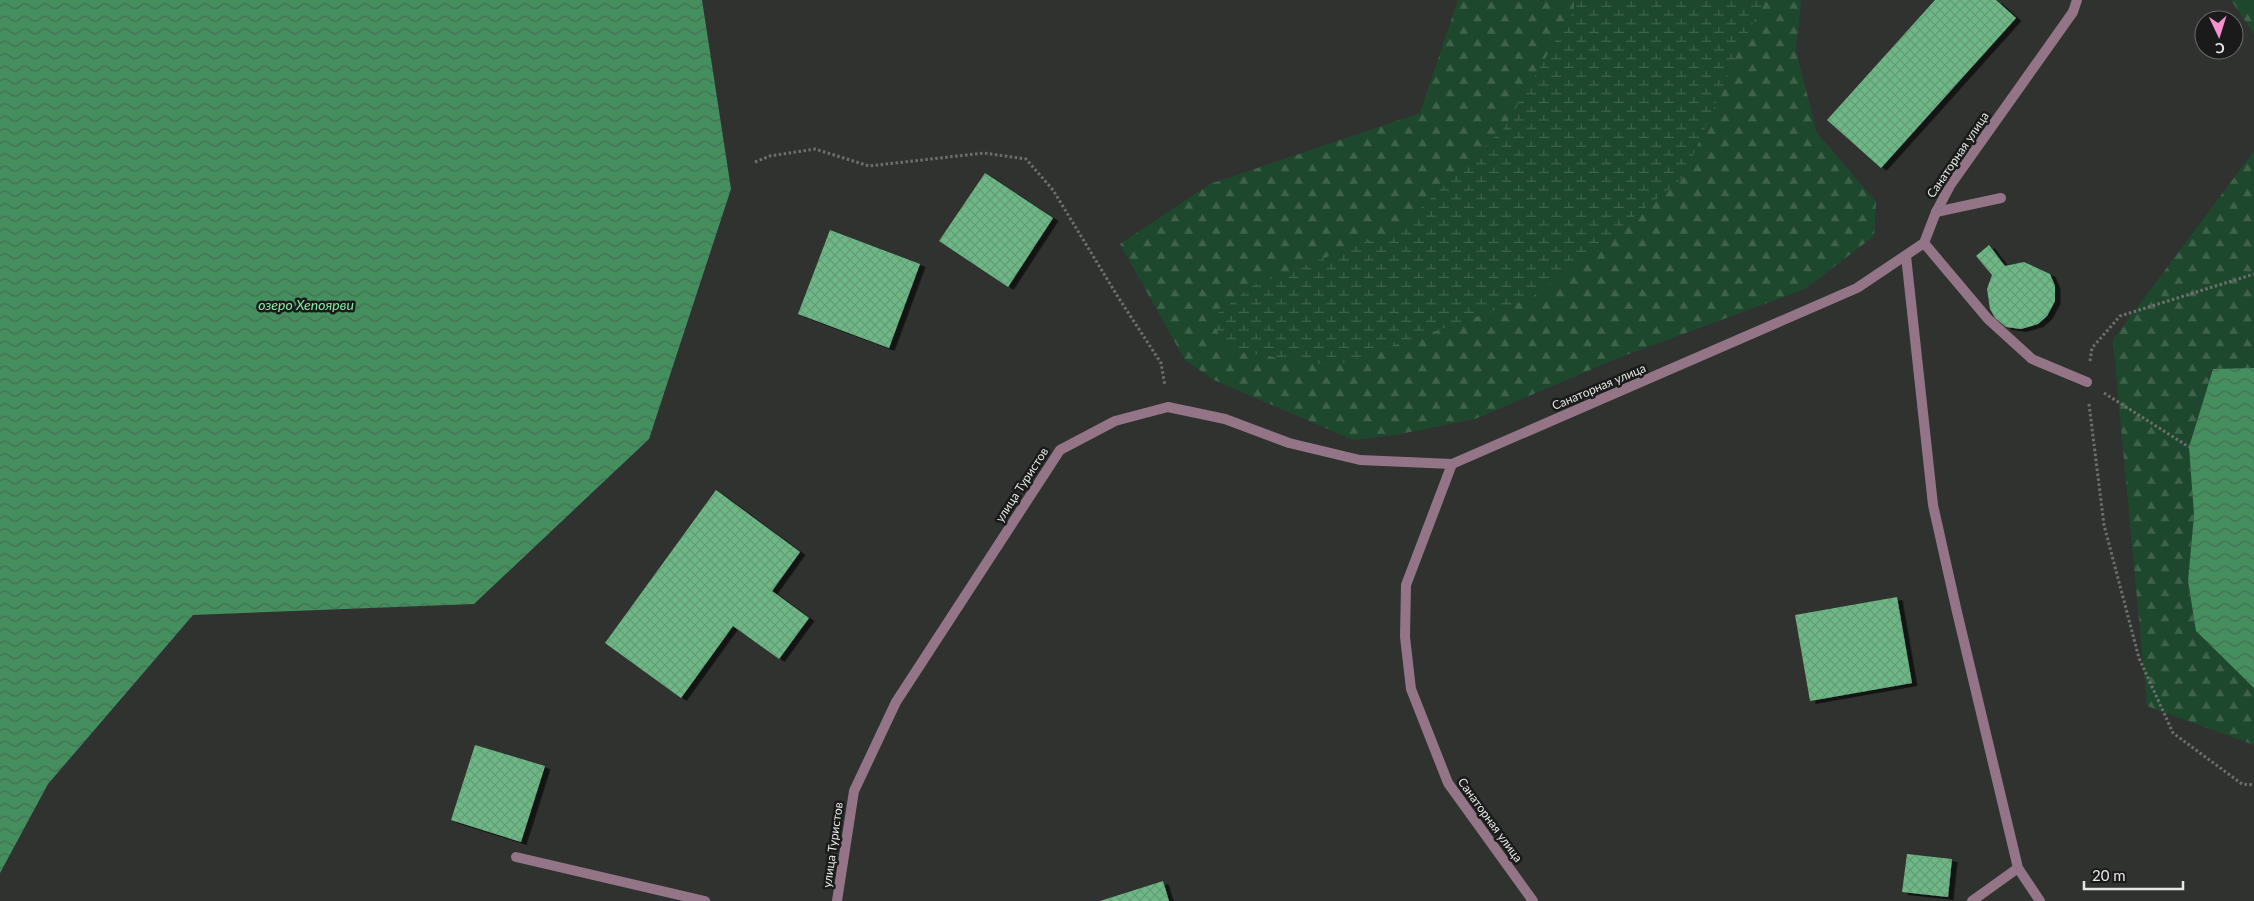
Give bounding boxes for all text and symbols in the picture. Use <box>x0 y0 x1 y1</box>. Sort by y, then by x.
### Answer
north arrow <box>2194 10 2244 60</box>
text: С <box>2214 40 2225 57</box>
street label: Санаторная улица <box>1923 109 1992 201</box>
water label: озеро Хепоярви <box>258 296 354 313</box>
street label: Санаторная улица <box>1550 360 1648 413</box>
street label: улица Туристов <box>992 445 1051 525</box>
street label: Санаторная улица <box>1455 775 1526 865</box>
street label: улица Туристов <box>819 801 846 889</box>
scale bar <box>2084 858 2183 890</box>
text: 20 m <box>2092 866 2126 884</box>

